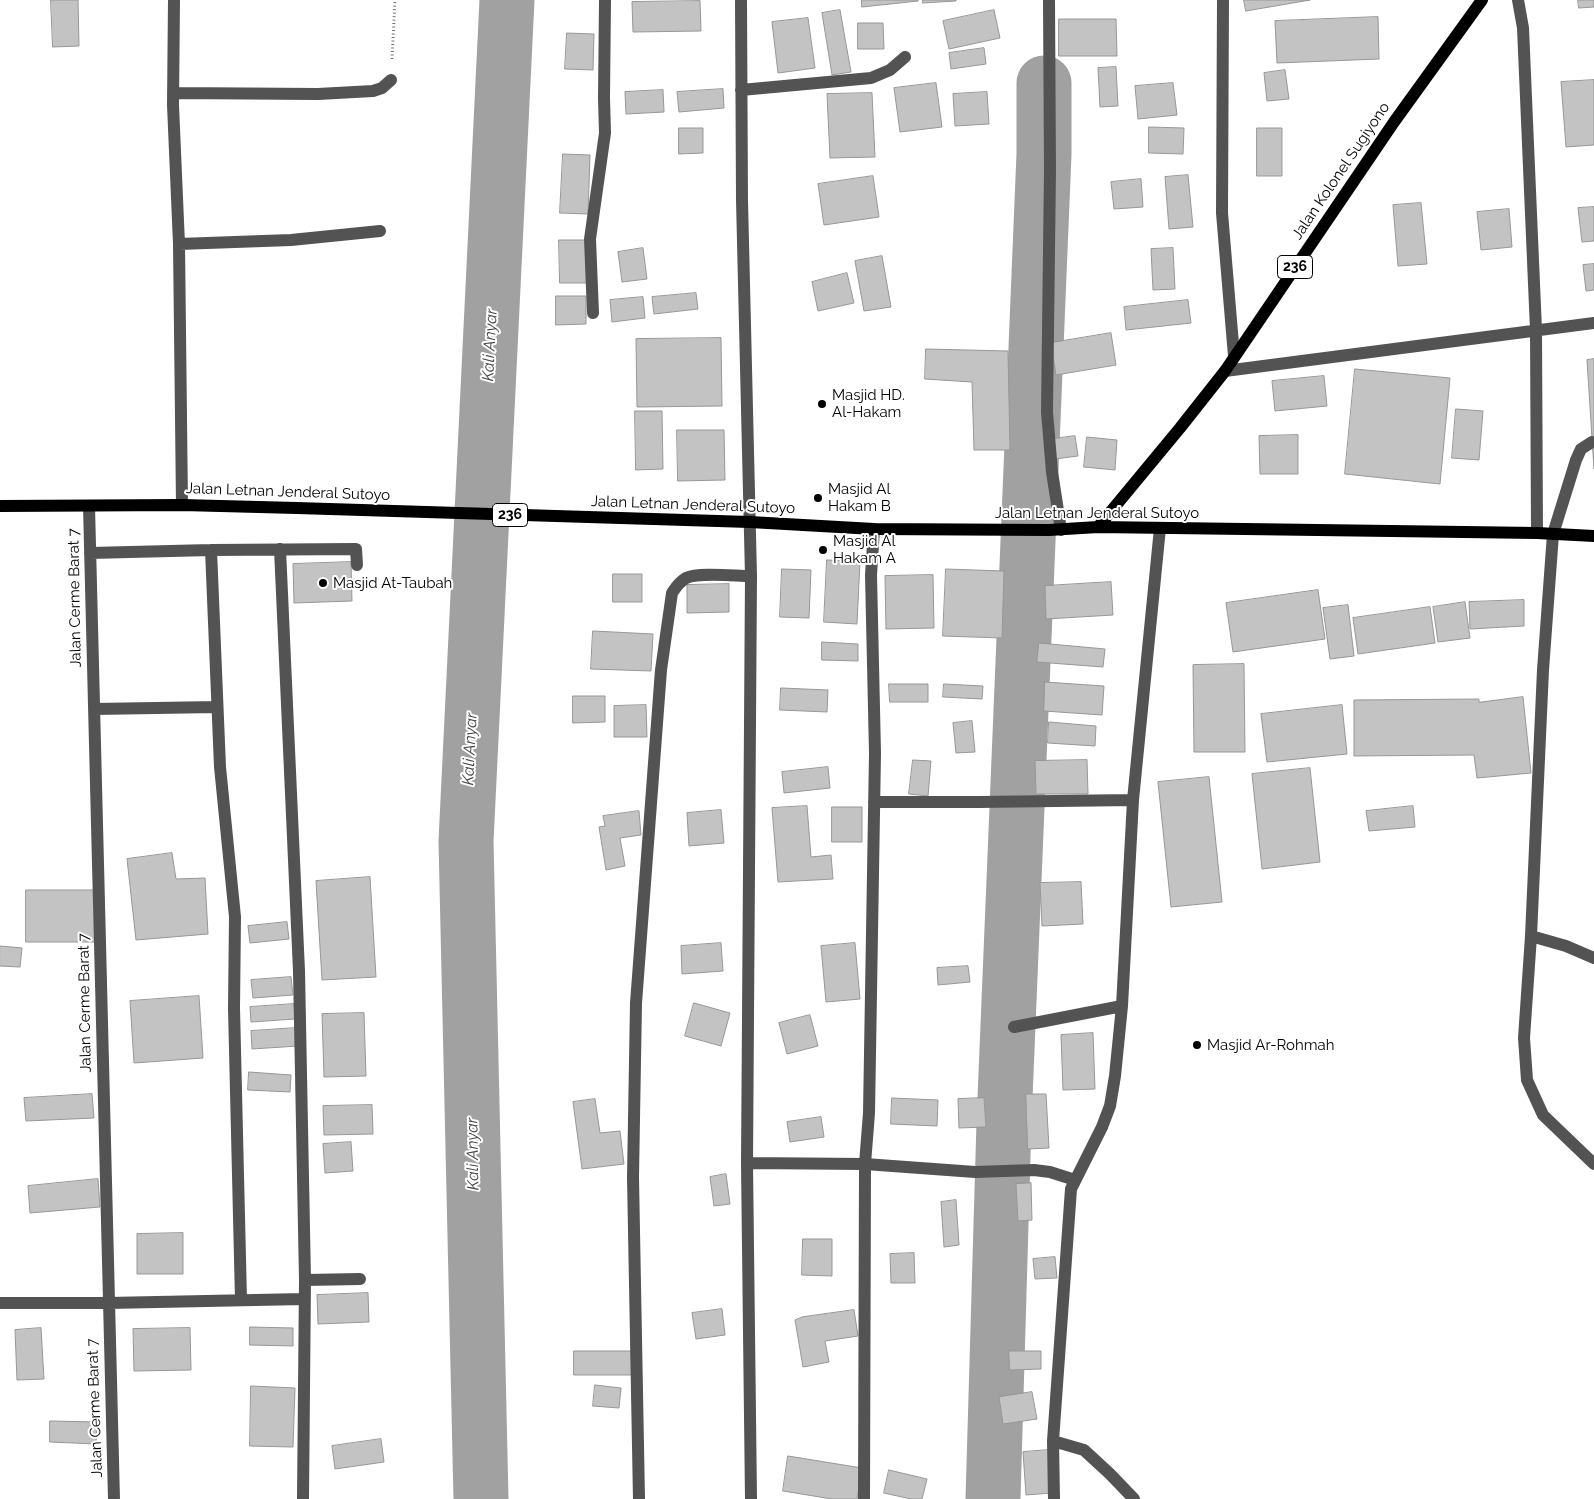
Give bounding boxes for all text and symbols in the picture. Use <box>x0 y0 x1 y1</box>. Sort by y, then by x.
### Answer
street label: Jalan Kolonel Sugiyono <box>1288 99 1394 243</box>
road number: 236 <box>1278 256 1312 278</box>
water label: Kali Anyar <box>479 308 501 382</box>
place label: Masjid HD. Al-Hakam <box>832 386 905 421</box>
marker: Masjid HD. Al-Hakam <box>816 398 828 410</box>
street label: Jalan Letnan Jenderal Sutoyo <box>186 479 390 505</box>
place label: Masjid Al Hakam B <box>828 480 891 515</box>
street label: Jalan Letnan Jenderal Sutoyo <box>591 492 795 518</box>
marker: Masjid Al Hakam B <box>812 492 824 504</box>
road number: 236 <box>492 504 528 526</box>
street label: Jalan Letnan Jenderal Sutoyo <box>995 504 1199 522</box>
street label: Jalan Cerme Barat 7 <box>65 528 85 668</box>
place label: Masjid Al Hakam A <box>833 532 896 567</box>
marker: Masjid Al Hakam A <box>817 544 829 556</box>
place label: Masjid At-Taubah <box>333 574 452 592</box>
marker: Masjid At-Taubah <box>317 577 329 589</box>
water label: Kali Anyar <box>459 712 481 786</box>
street label: Jalan Cerme Barat 7 <box>75 933 95 1073</box>
place label: Masjid Ar-Rohmah <box>1207 1036 1334 1054</box>
marker: Masjid Ar-Rohmah <box>1191 1039 1203 1051</box>
water label: Kali Anyar <box>463 1118 483 1190</box>
street label: Jalan Cerme Barat 7 <box>84 1338 106 1478</box>

